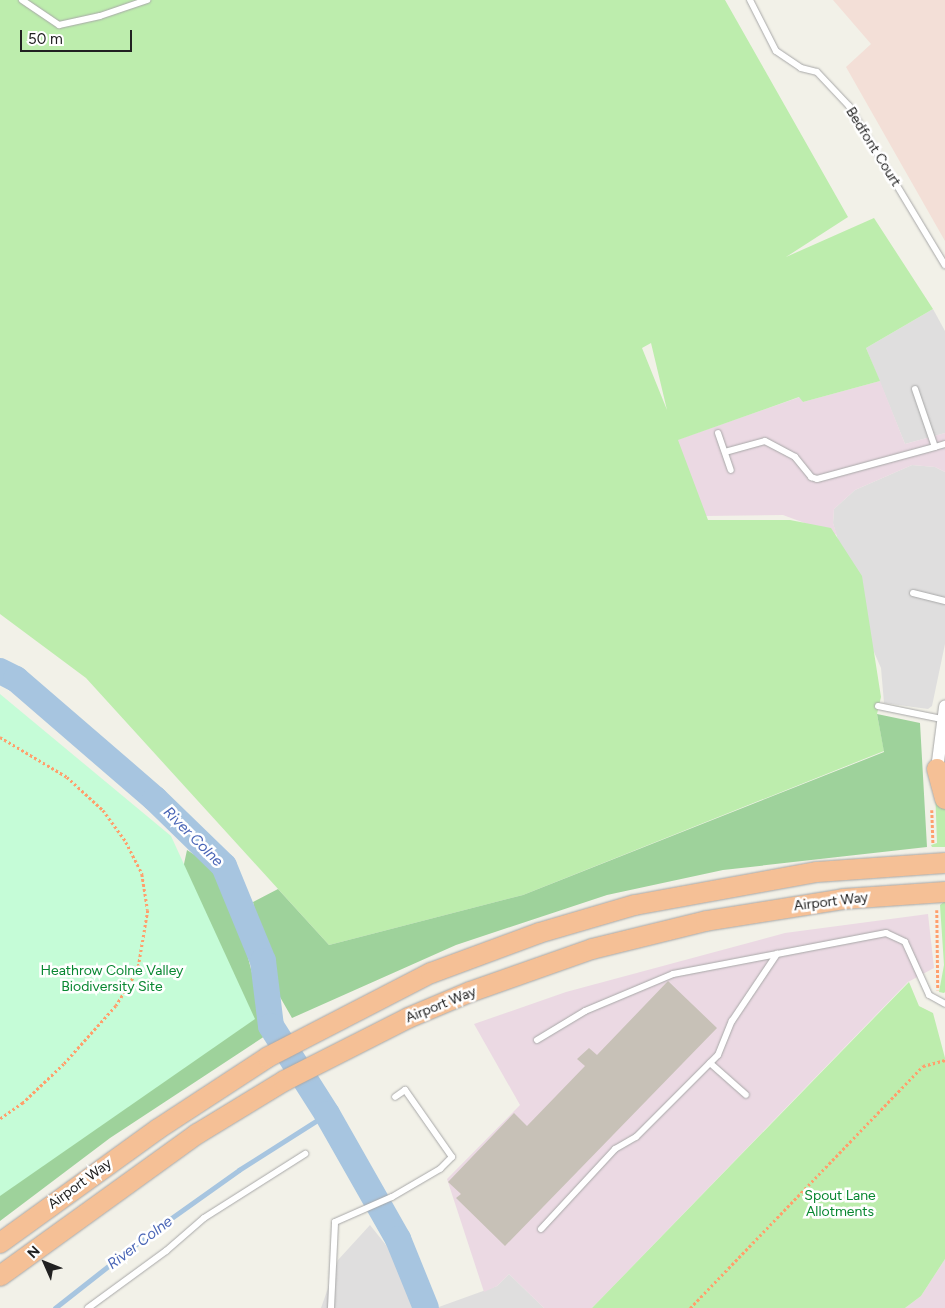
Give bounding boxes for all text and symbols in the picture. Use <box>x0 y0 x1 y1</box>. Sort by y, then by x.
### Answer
scale bar <box>22 20 135 52</box>
text: 50 m <box>28 30 63 48</box>
street label: Bedfont Court <box>842 104 904 190</box>
water label: River Colne <box>159 803 227 871</box>
street label: Airport Way <box>793 889 869 915</box>
park label: Heathrow Colne Valley Biodiversity Site <box>41 963 183 996</box>
street label: Airport Way <box>403 983 479 1027</box>
street label: Airport Way <box>45 1155 115 1213</box>
park label: Spout Lane Allotments <box>804 1188 876 1220</box>
water label: River Colne <box>104 1213 176 1273</box>
north arrow <box>20 1238 70 1288</box>
text: N <box>24 1242 44 1262</box>

